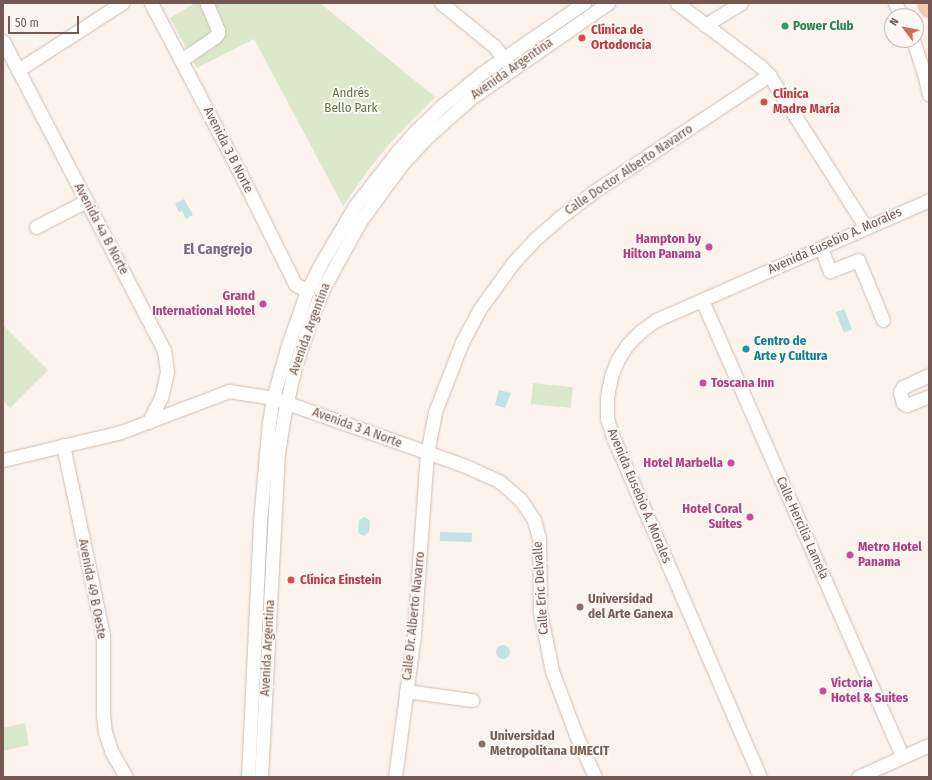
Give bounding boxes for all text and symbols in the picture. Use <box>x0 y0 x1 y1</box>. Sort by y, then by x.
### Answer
scale bar <box>10 8 81 34</box>
north arrow <box>884 8 924 48</box>
text: 50 m <box>15 16 39 30</box>
text: N <box>887 16 902 28</box>
place label: Power Club <box>793 18 854 34</box>
marker: Power Club <box>780 21 790 31</box>
place label: Clínica de Ortodoncia <box>591 23 652 54</box>
marker: Clínica de Ortodoncia <box>576 32 588 44</box>
street label: Avenida Argentina <box>468 35 556 103</box>
park label: Andrés Bello Park <box>324 86 378 117</box>
place label: Clínica Madre María <box>773 87 840 118</box>
marker: Clínica Madre María <box>758 96 770 108</box>
street label: Avenida 3 B Norte <box>200 104 256 196</box>
street label: Calle Doctor Alberto Navarro <box>562 121 696 219</box>
street label: Avenida 4a B Norte <box>70 181 132 277</box>
street label: Avenida Eusebio A. Morales <box>766 204 904 278</box>
place label: Hampton by Hilton Panama <box>623 232 701 263</box>
district label: El Cangrejo <box>183 241 253 259</box>
marker: Hampton by Hilton Panama <box>704 242 714 252</box>
street label: Avenida Argentina <box>286 281 334 377</box>
place label: Grand International Hotel <box>152 289 255 320</box>
marker: Grand International Hotel <box>258 299 268 309</box>
place label: Centro de Arte y Cultura <box>754 334 827 365</box>
marker: Centro de Arte y Cultura <box>741 344 751 354</box>
place label: Toscana Inn <box>711 375 774 391</box>
marker: Toscana Inn <box>698 378 708 388</box>
street label: Avenida 3 A Norte <box>310 405 404 451</box>
street label: Avenida Eusebio A. Morales <box>604 426 674 566</box>
place label: Hotel Marbella <box>643 455 723 471</box>
marker: Hotel Marbella <box>726 458 736 468</box>
street label: Calle Hercilia Lamela <box>772 474 832 582</box>
place label: Hotel Coral Suites <box>682 502 742 533</box>
marker: Hotel Coral Suites <box>745 512 755 522</box>
street label: Avenida 49 B Oeste <box>75 538 109 640</box>
place label: Metro Hotel Panama <box>858 540 922 571</box>
street label: Calle Eric Delvalle <box>530 541 552 635</box>
marker: Metro Hotel Panama <box>845 550 855 560</box>
street label: Calle Dr. Alberto Navarro <box>399 551 429 681</box>
place label: Clínica Einstein <box>300 572 382 588</box>
marker: Clínica Einstein <box>285 574 297 586</box>
place label: Universidad del Arte Ganexa <box>588 592 673 623</box>
street label: Avenida Argentina <box>258 599 278 697</box>
marker: Universidad del Arte Ganexa <box>575 602 585 612</box>
place label: Victoria Hotel & Suites <box>831 676 908 707</box>
marker: Victoria Hotel & Suites <box>818 686 828 696</box>
place label: Universidad Metropolitana UMECIT <box>490 729 609 760</box>
marker: Universidad Metropolitana UMECIT <box>477 739 487 749</box>

